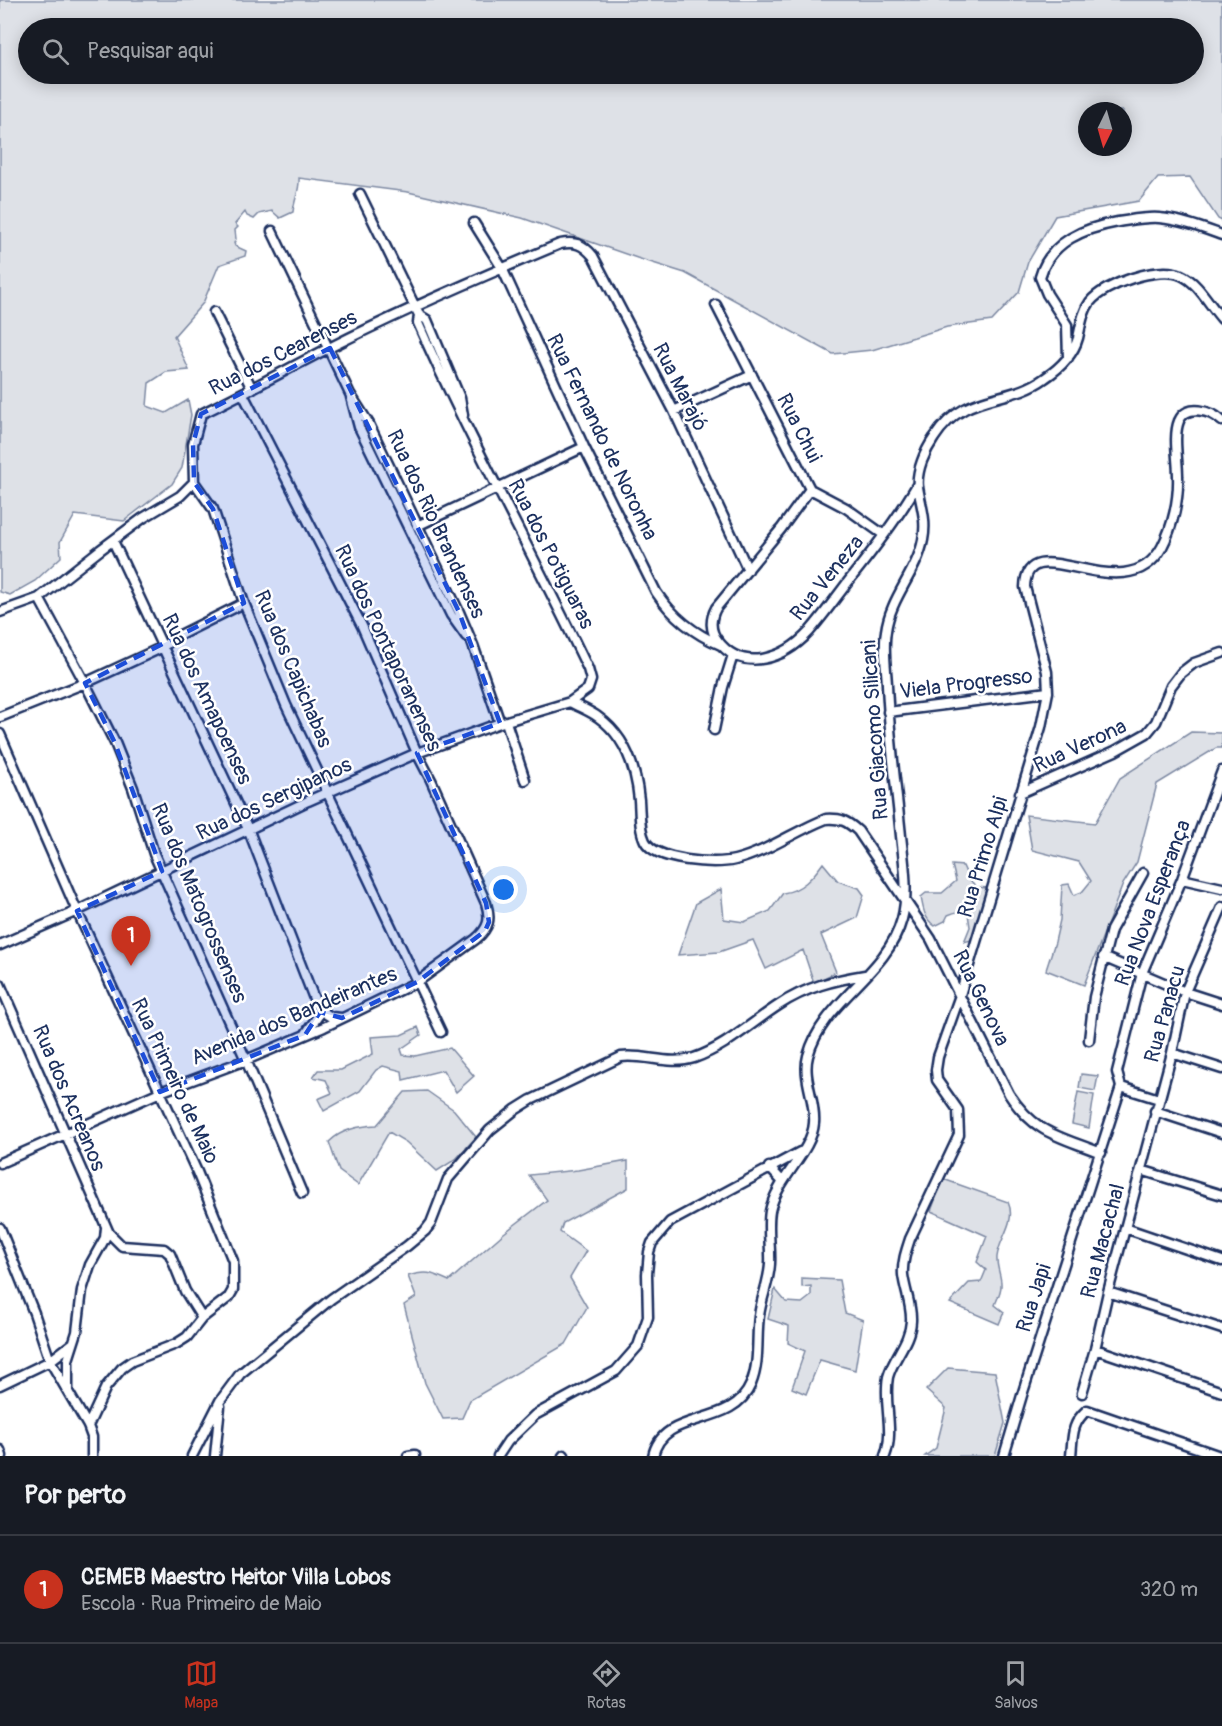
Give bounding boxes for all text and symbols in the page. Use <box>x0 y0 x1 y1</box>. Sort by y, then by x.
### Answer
search box <box>18 18 1204 84</box>
icon: search <box>39 35 72 68</box>
text: Pesquisar aqui <box>87 37 213 65</box>
north arrow <box>1078 102 1132 156</box>
street label: Rua dos Cearenses <box>204 304 362 402</box>
street label: Rua Fernando de Noronha <box>540 329 664 545</box>
street label: Rua Marajó <box>646 338 714 436</box>
street label: Rua Chui <box>770 389 828 467</box>
street label: Rua dos Rio Brandenses <box>380 425 492 623</box>
street label: Rua dos Potiguaras <box>502 474 601 634</box>
street label: Rua Veneza <box>784 530 870 626</box>
street label: Rua dos Pontaporanenses <box>328 540 448 756</box>
street label: Rua dos Capichabas <box>248 586 339 752</box>
street label: Rua dos Amapoenses <box>156 609 259 789</box>
street label: Rua Giacomo Silicani <box>855 639 895 821</box>
street label: Viela Progresso <box>898 662 1034 706</box>
street label: Rua Verona <box>1029 713 1131 779</box>
street label: Rua dos Sergipanos <box>192 751 357 847</box>
street label: Rua Primo Alpi <box>952 793 1014 921</box>
street label: Rua dos Matogrossenses <box>145 799 254 1007</box>
street label: Rua Nova Esperança <box>1109 816 1197 990</box>
your location <box>489 875 518 904</box>
pin: 1 <box>112 916 150 966</box>
street label: Rua Genova <box>946 945 1016 1051</box>
street label: Avenida dos Bandeirantes <box>187 960 402 1072</box>
street label: Rua Panacu <box>1138 962 1192 1066</box>
street label: Rua Primeiro de Maio <box>125 994 225 1168</box>
street label: Rua dos Acreanos <box>26 1021 112 1176</box>
street label: Rua Macachal <box>1075 1181 1131 1301</box>
street label: Rua Japi <box>1010 1260 1058 1336</box>
text: Por perto <box>24 1479 126 1511</box>
text: CEMEB Maestro Heitor Villa Lobos <box>81 1563 391 1591</box>
text: 1 <box>40 1577 47 1602</box>
text: 320 m <box>1140 1577 1198 1602</box>
text: Escola · Rua Primeiro de Maio <box>81 1591 322 1616</box>
tab: Mapa <box>184 1657 218 1713</box>
tab: Rotas <box>587 1657 626 1713</box>
tab: Salvos <box>994 1657 1038 1713</box>

